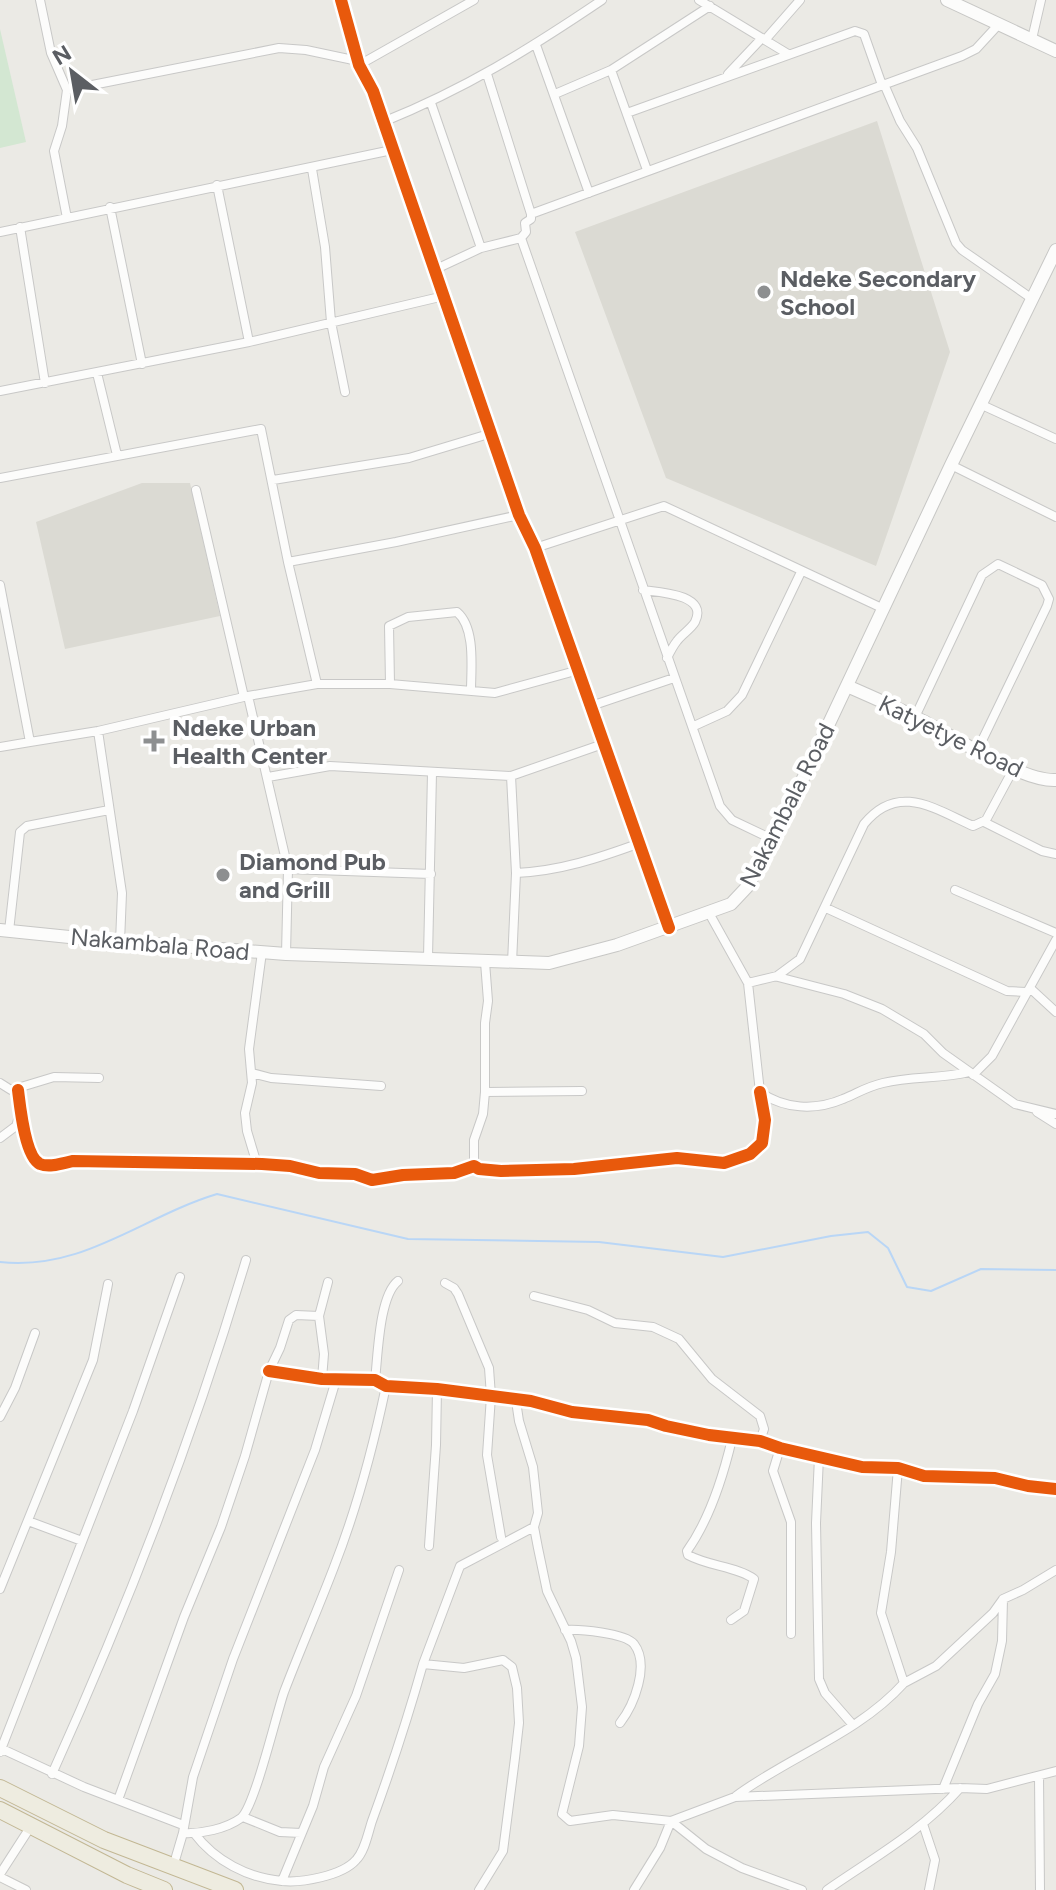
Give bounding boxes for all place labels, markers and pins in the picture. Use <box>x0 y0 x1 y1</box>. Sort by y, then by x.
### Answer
place label: Ndeke Secondary School <box>780 264 976 321</box>
marker: Ndeke Secondary School <box>755 283 773 301</box>
place label: Ndeke Urban Health Center <box>172 713 327 770</box>
marker: Ndeke Urban Health Center <box>143 730 165 752</box>
place label: Diamond Pub and Grill <box>239 847 386 904</box>
marker: Diamond Pub and Grill <box>214 866 232 884</box>

